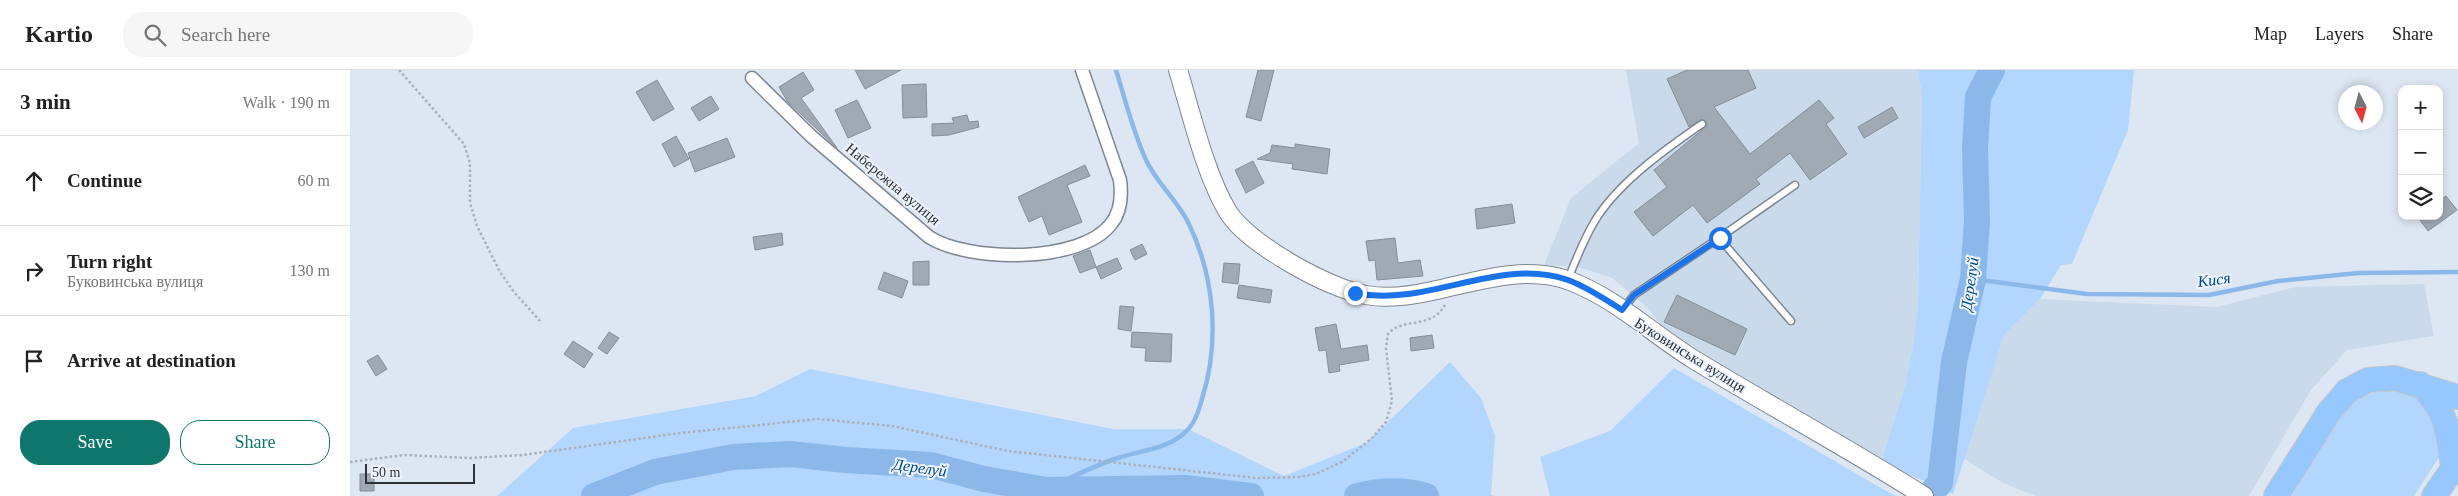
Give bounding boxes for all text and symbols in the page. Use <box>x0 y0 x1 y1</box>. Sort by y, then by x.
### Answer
search box <box>123 12 473 57</box>
text: Kartio <box>25 21 93 47</box>
icon: search <box>141 21 169 49</box>
text: Search here <box>181 24 270 45</box>
text: Map <box>2254 24 2287 44</box>
text: Layers <box>2315 24 2364 44</box>
text: Share <box>2392 24 2433 44</box>
north arrow <box>2338 85 2383 130</box>
map controls <box>2398 85 2443 220</box>
button: + <box>2398 85 2443 130</box>
text: 3 min <box>20 90 71 114</box>
text: Walk · 190 m <box>243 94 330 111</box>
button: − <box>2398 130 2443 175</box>
street label: Набережна вулиця <box>843 140 944 228</box>
icon: ahead <box>20 167 48 195</box>
text: Continue <box>67 170 142 191</box>
text: 60 m <box>298 172 330 189</box>
button: layers <box>2398 175 2443 220</box>
route start <box>1709 227 1732 250</box>
text: Turn right <box>67 251 152 272</box>
water label: Дерелуй <box>1957 256 1983 314</box>
icon: right <box>20 257 48 285</box>
text: 130 m <box>290 262 330 279</box>
water label: Кися <box>2196 269 2232 290</box>
text: Буковинська вулиця <box>67 273 203 290</box>
route end <box>1344 282 1367 305</box>
street label: Буковинська вулиця <box>1632 314 1748 396</box>
icon: arrive <box>20 347 48 375</box>
text: Arrive at destination <box>67 350 236 371</box>
button: Save <box>20 420 170 465</box>
button: Share <box>180 420 330 465</box>
water label: Дерелуй <box>890 455 948 481</box>
scale bar <box>365 461 475 484</box>
text: 50 m <box>372 465 400 480</box>

